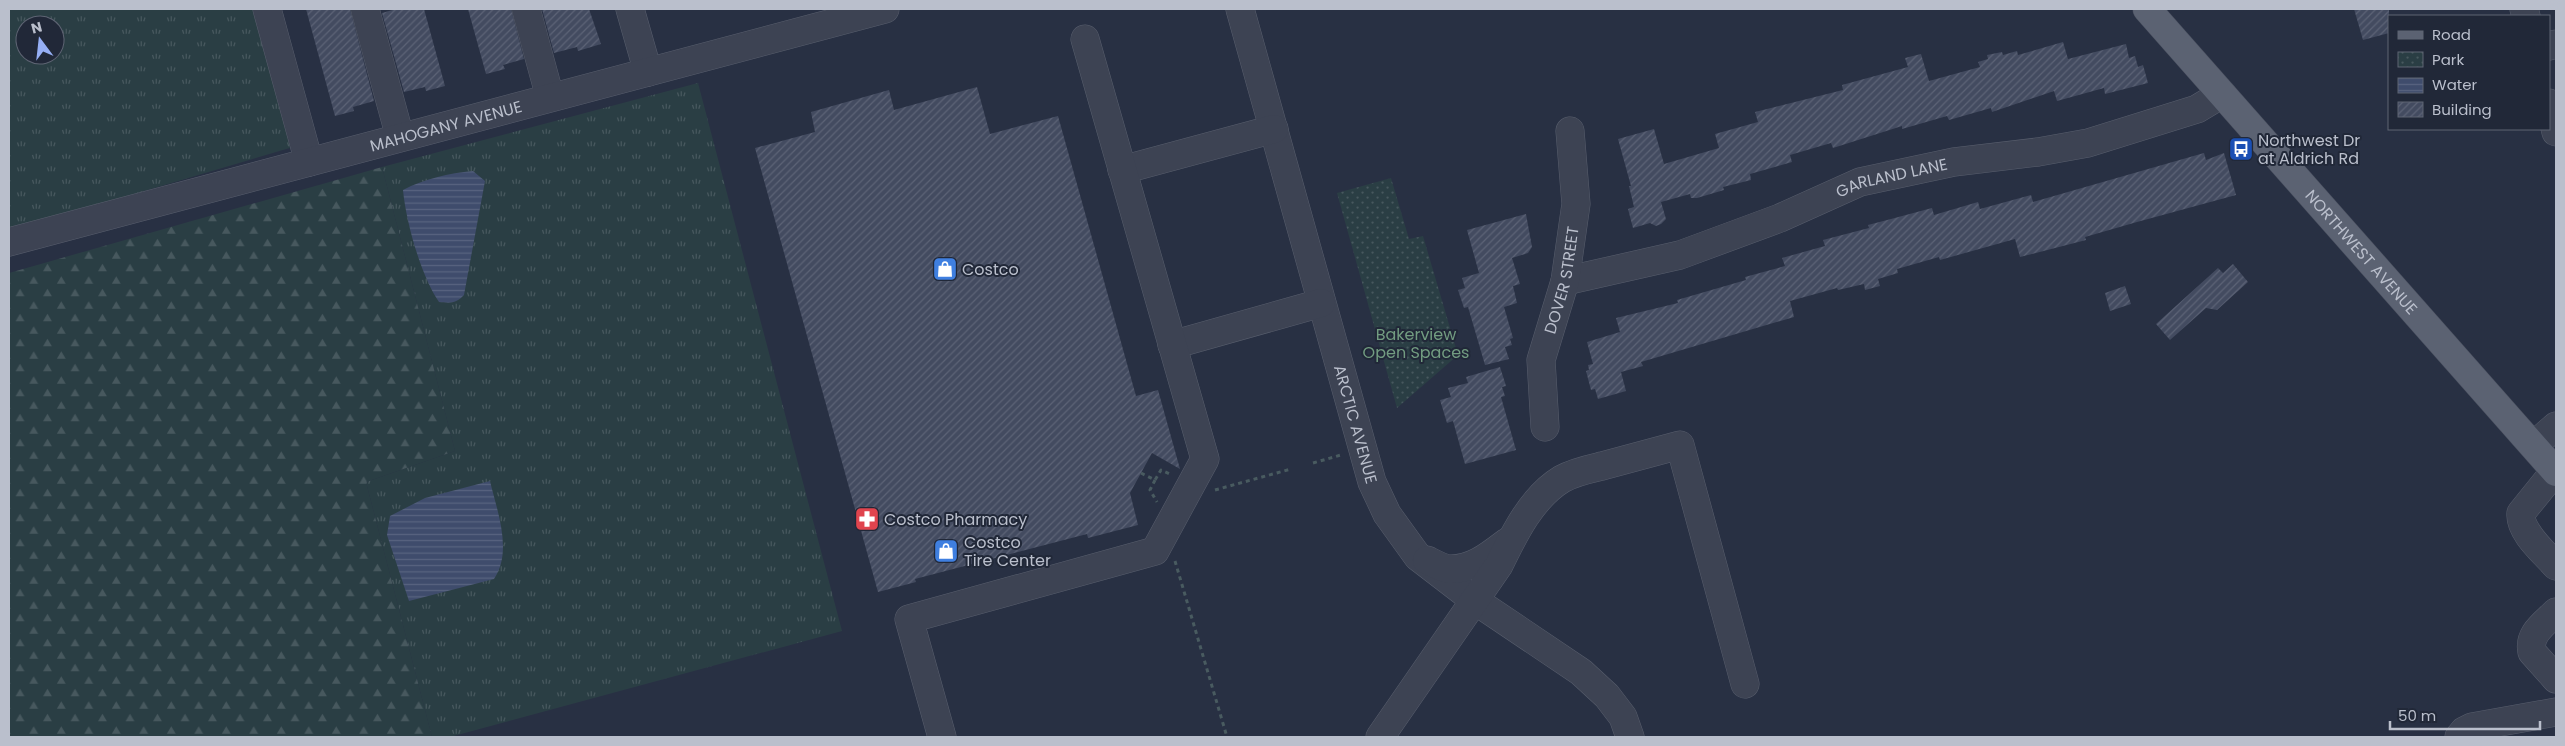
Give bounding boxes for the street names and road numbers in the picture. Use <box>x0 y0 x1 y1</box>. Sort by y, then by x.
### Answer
street label: MAHOGANY AVENUE <box>367 95 525 158</box>
street label: GARLAND LANE <box>1832 153 1950 203</box>
street label: NORTHWEST AVENUE <box>2300 185 2423 320</box>
street label: DOVER STREET <box>1539 224 1585 337</box>
street label: ARCTIC AVENUE <box>1328 362 1383 486</box>

